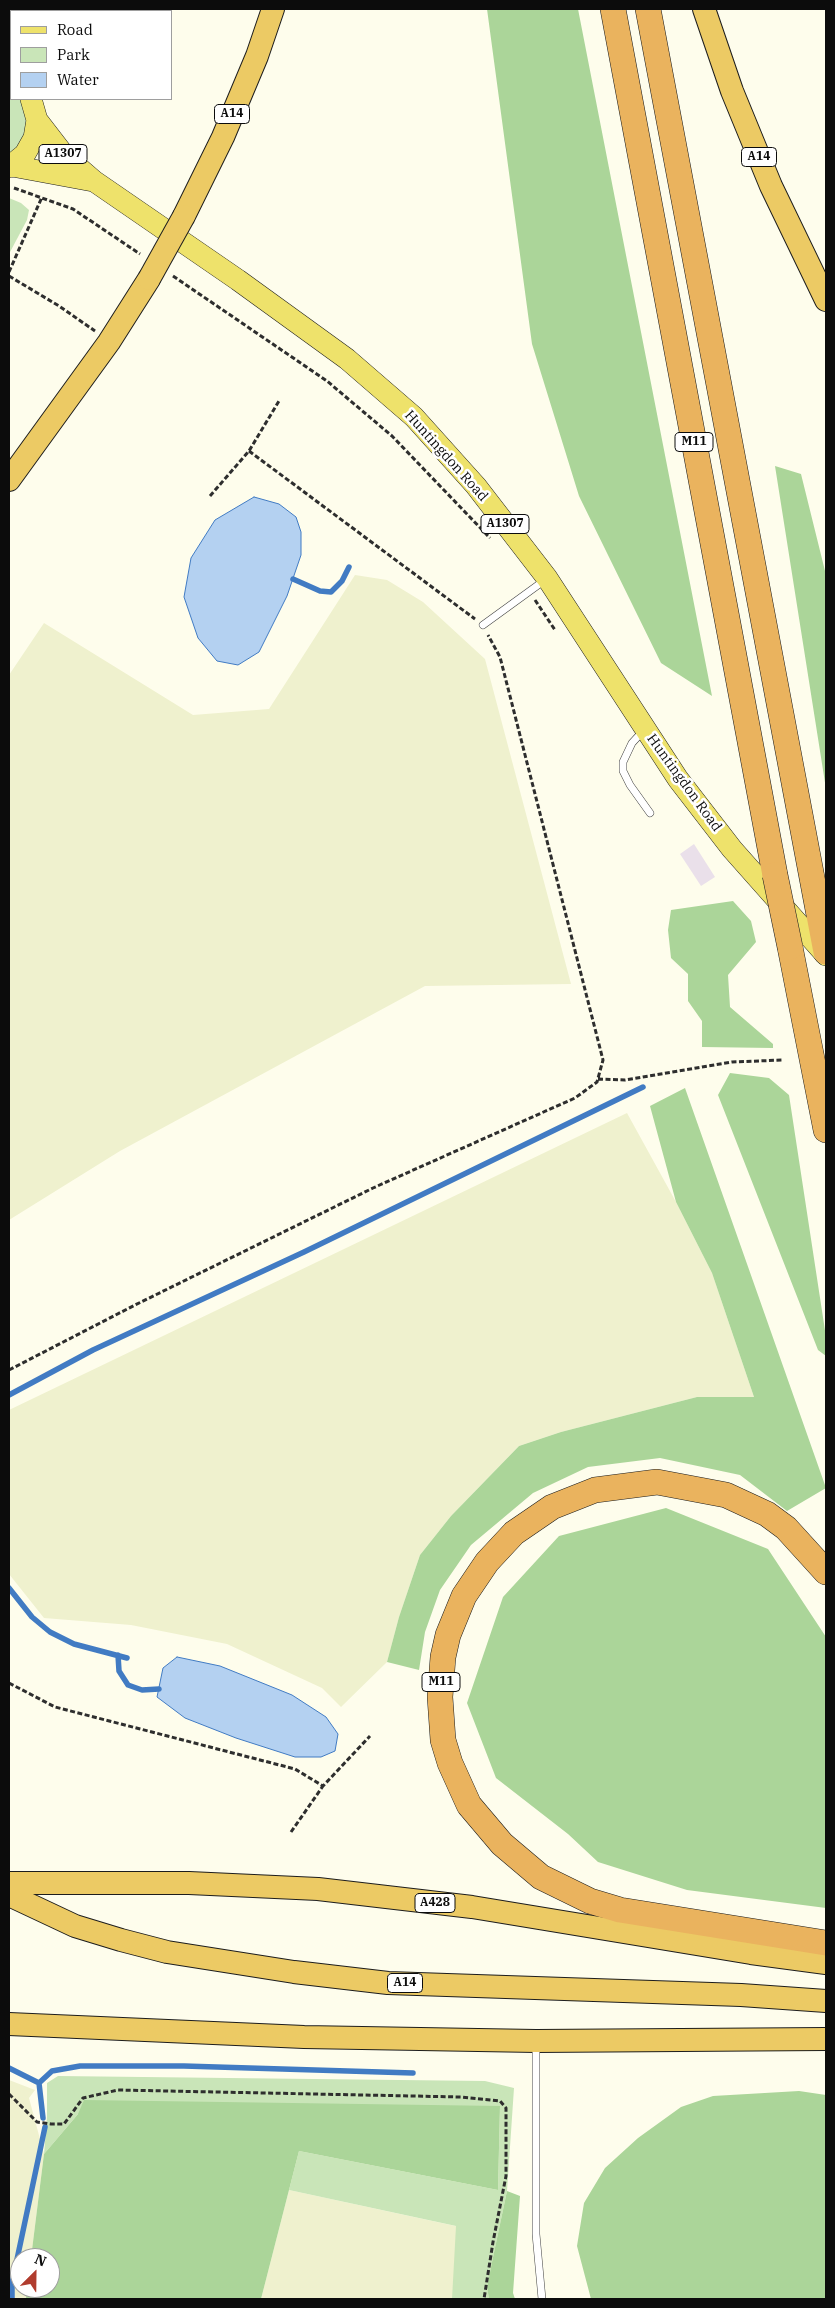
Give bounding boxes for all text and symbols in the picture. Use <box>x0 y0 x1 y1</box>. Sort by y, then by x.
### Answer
legend <box>10 10 172 100</box>
text: Road <box>57 20 93 39</box>
text: Park <box>57 45 90 64</box>
text: Water <box>57 70 99 89</box>
road number: A14 <box>214 105 250 124</box>
road number: A1307 <box>39 144 87 164</box>
road number: A14 <box>742 148 776 166</box>
street label: Huntingdon Road <box>401 407 491 505</box>
road number: M11 <box>675 432 713 452</box>
road number: A1307 <box>481 514 529 534</box>
street label: Huntingdon Road <box>643 731 725 835</box>
road number: M11 <box>422 1672 460 1691</box>
road number: A428 <box>415 1894 455 1912</box>
road number: A14 <box>388 1974 422 1992</box>
north arrow <box>10 2248 60 2298</box>
text: N <box>32 2250 49 2271</box>

